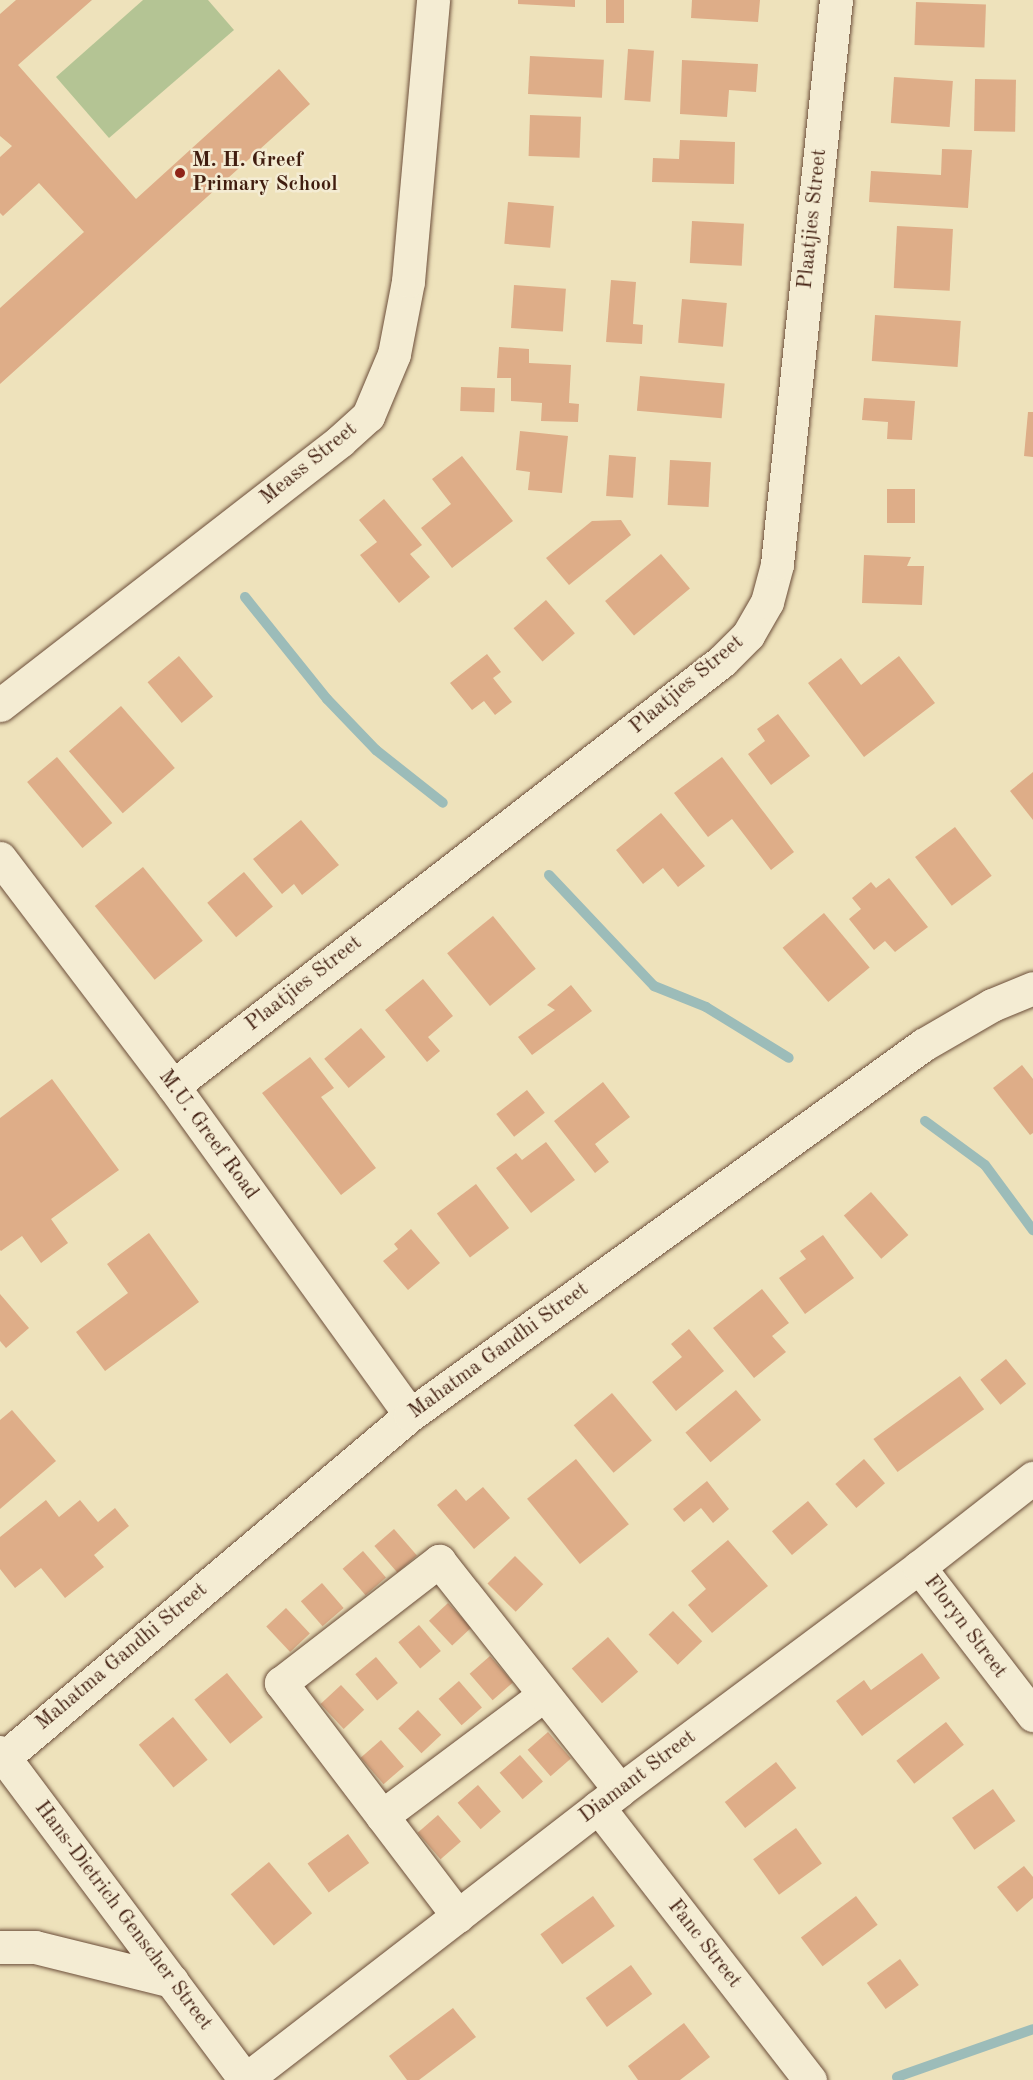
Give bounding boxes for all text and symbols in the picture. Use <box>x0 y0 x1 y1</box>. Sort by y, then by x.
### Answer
place label: M. H. Greef Primary School <box>192 148 338 198</box>
street label: Plaatjies Street <box>793 148 833 290</box>
marker: M. H. Greef Primary School <box>173 166 187 180</box>
street label: Meass Street <box>255 417 363 511</box>
street label: Plaatjies Street <box>625 630 749 740</box>
street label: Plaatjies Street <box>241 931 367 1037</box>
street label: M.U. Greef Road <box>152 1065 264 1205</box>
street label: Mahatma Gandhi Street <box>404 1277 594 1425</box>
street label: Floryn Street <box>918 1570 1012 1684</box>
street label: Mahatma Gandhi Street <box>31 1578 213 1736</box>
street label: Diamant Street <box>575 1725 701 1829</box>
street label: Hans-Dietrich Genscher Street <box>29 1796 217 2036</box>
street label: Fanc Street <box>662 1895 746 1993</box>

